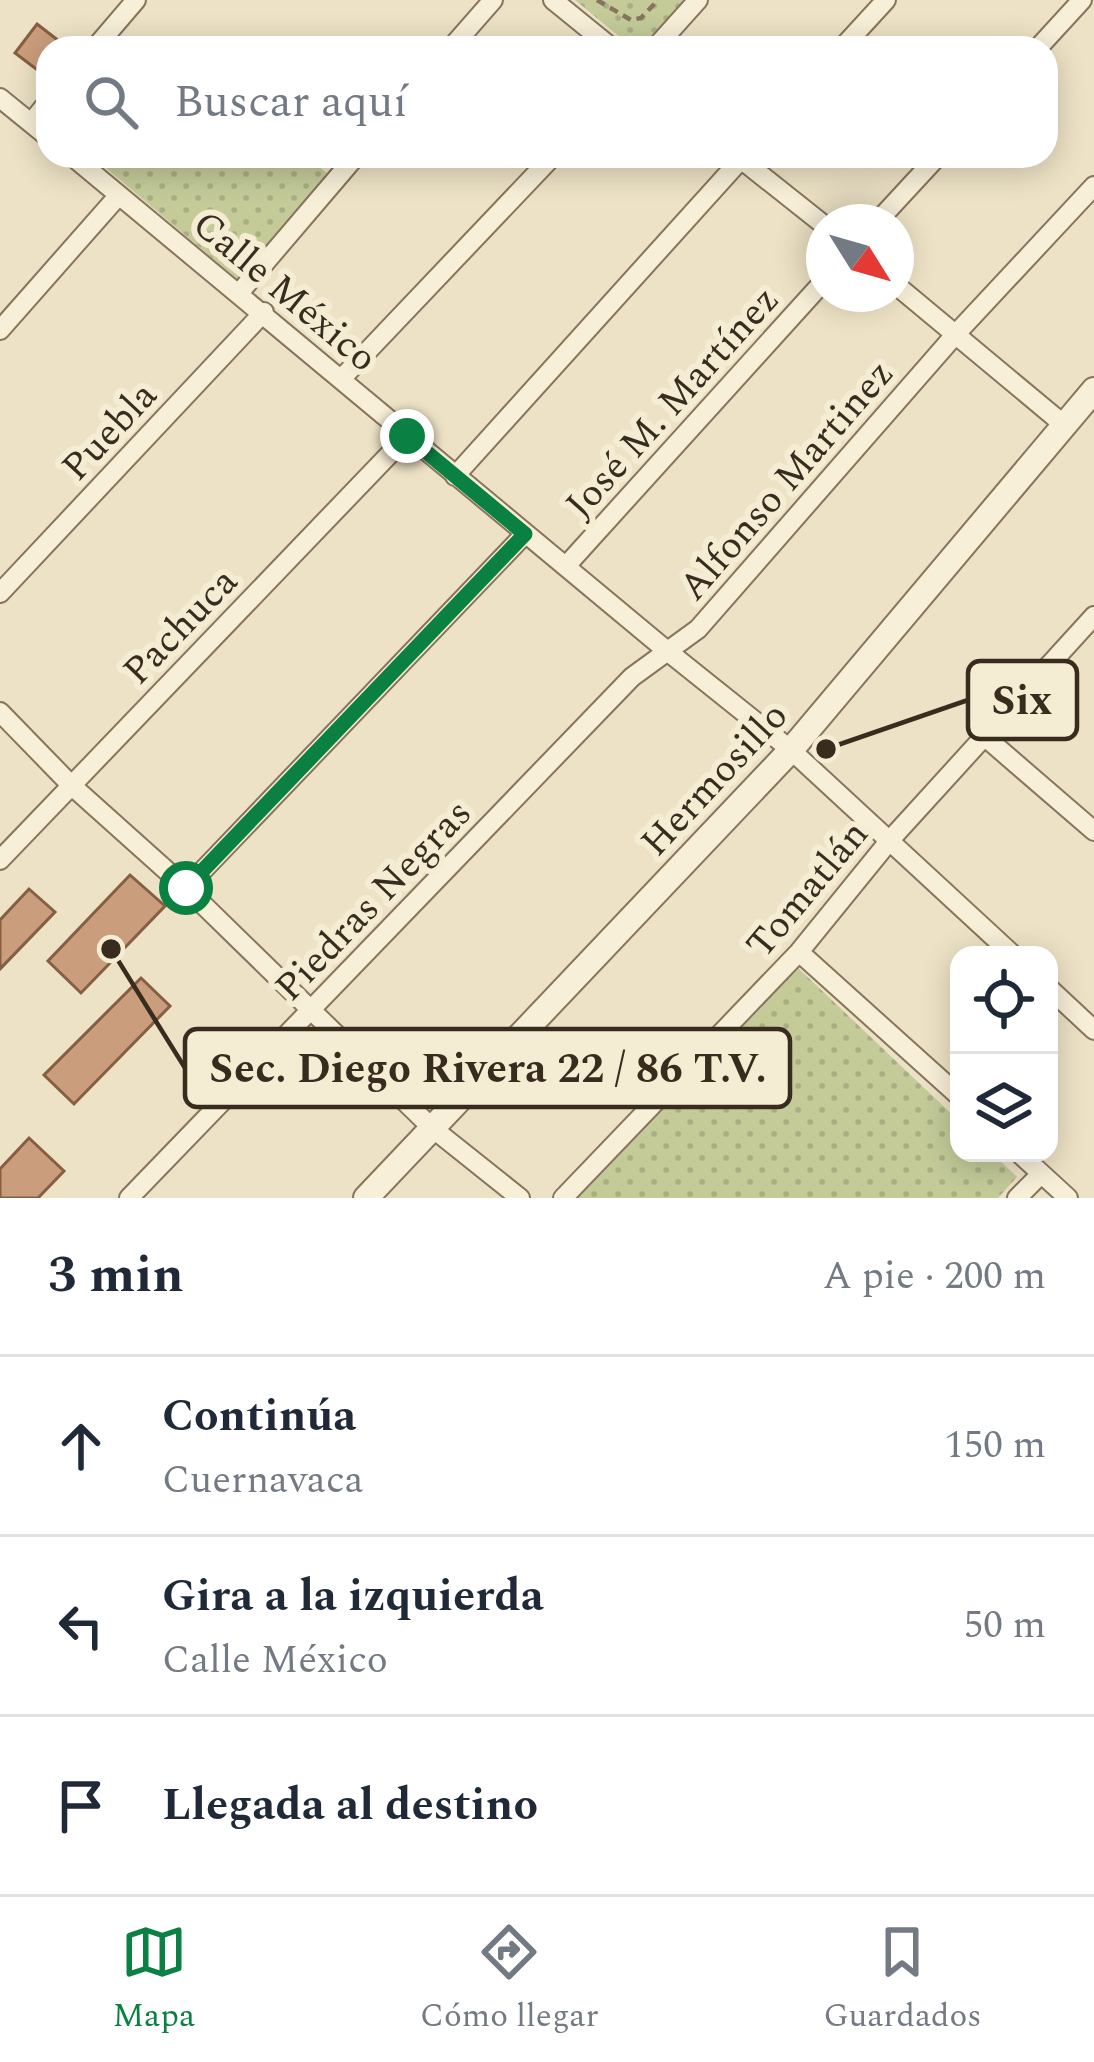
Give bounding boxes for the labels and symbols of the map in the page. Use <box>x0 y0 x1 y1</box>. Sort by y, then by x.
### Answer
street label: Calle México <box>179 197 390 387</box>
north arrow <box>806 204 914 312</box>
street label: José M. Martínez <box>552 273 794 532</box>
street label: Alfonso Martinez <box>665 347 909 614</box>
street label: Puebla <box>48 368 172 495</box>
route end <box>380 409 434 463</box>
street label: Pachuca <box>109 554 252 699</box>
callout: Six <box>968 661 1077 739</box>
text: Six <box>992 670 1052 733</box>
street label: Hermosillo <box>627 689 802 871</box>
street label: Piedras Negras <box>262 786 486 1015</box>
street label: Tomatlán <box>732 807 883 972</box>
route start <box>159 861 213 915</box>
callout: Sec. Diego Rivera 22 / 86 T.V. <box>185 1029 790 1107</box>
text: Sec. Diego Rivera 22 / 86 T.V. <box>209 1038 767 1101</box>

